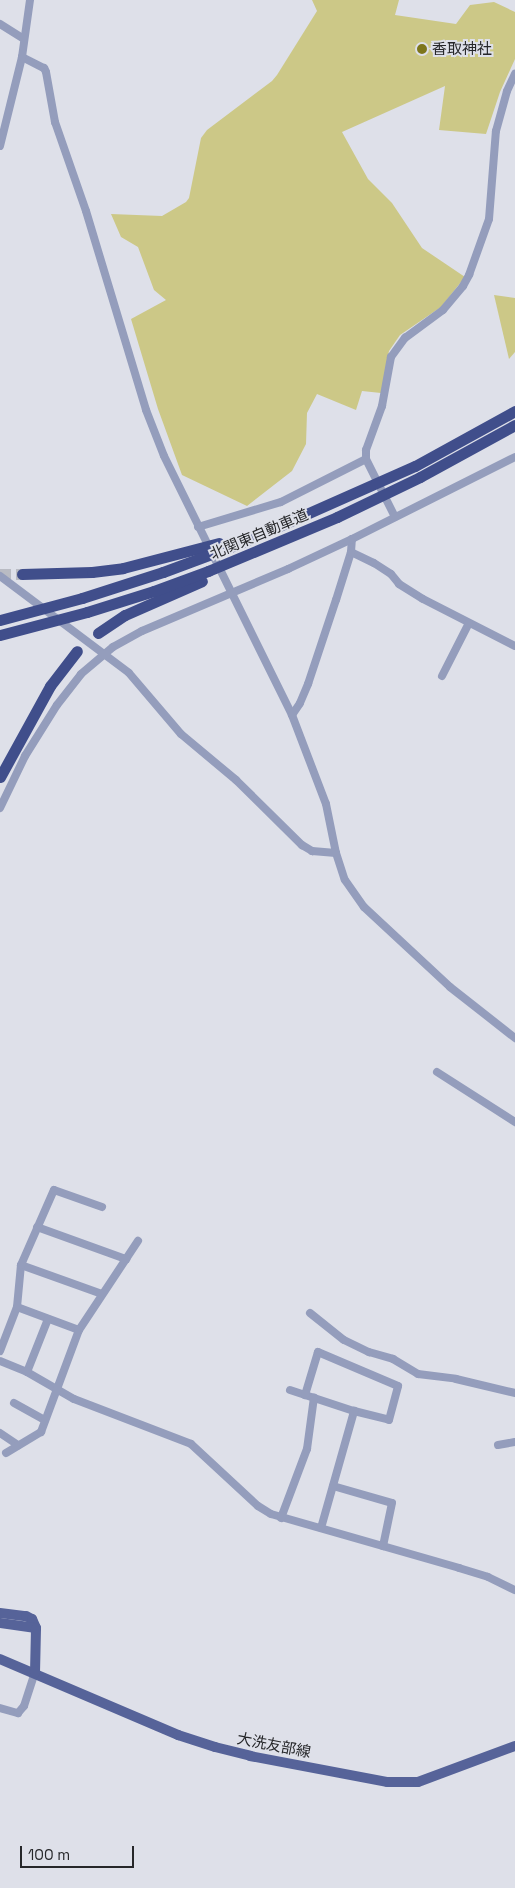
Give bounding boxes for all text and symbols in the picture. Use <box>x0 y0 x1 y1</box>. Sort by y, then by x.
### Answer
place label: 香取神社 <box>432 40 492 58</box>
marker: 香取神社 <box>416 43 428 55</box>
street label: 北関東自動車道 <box>207 505 311 563</box>
street label: 大洗友部線 <box>235 1729 313 1761</box>
scale bar <box>22 1836 136 1868</box>
text: 100 m <box>28 1845 70 1864</box>

